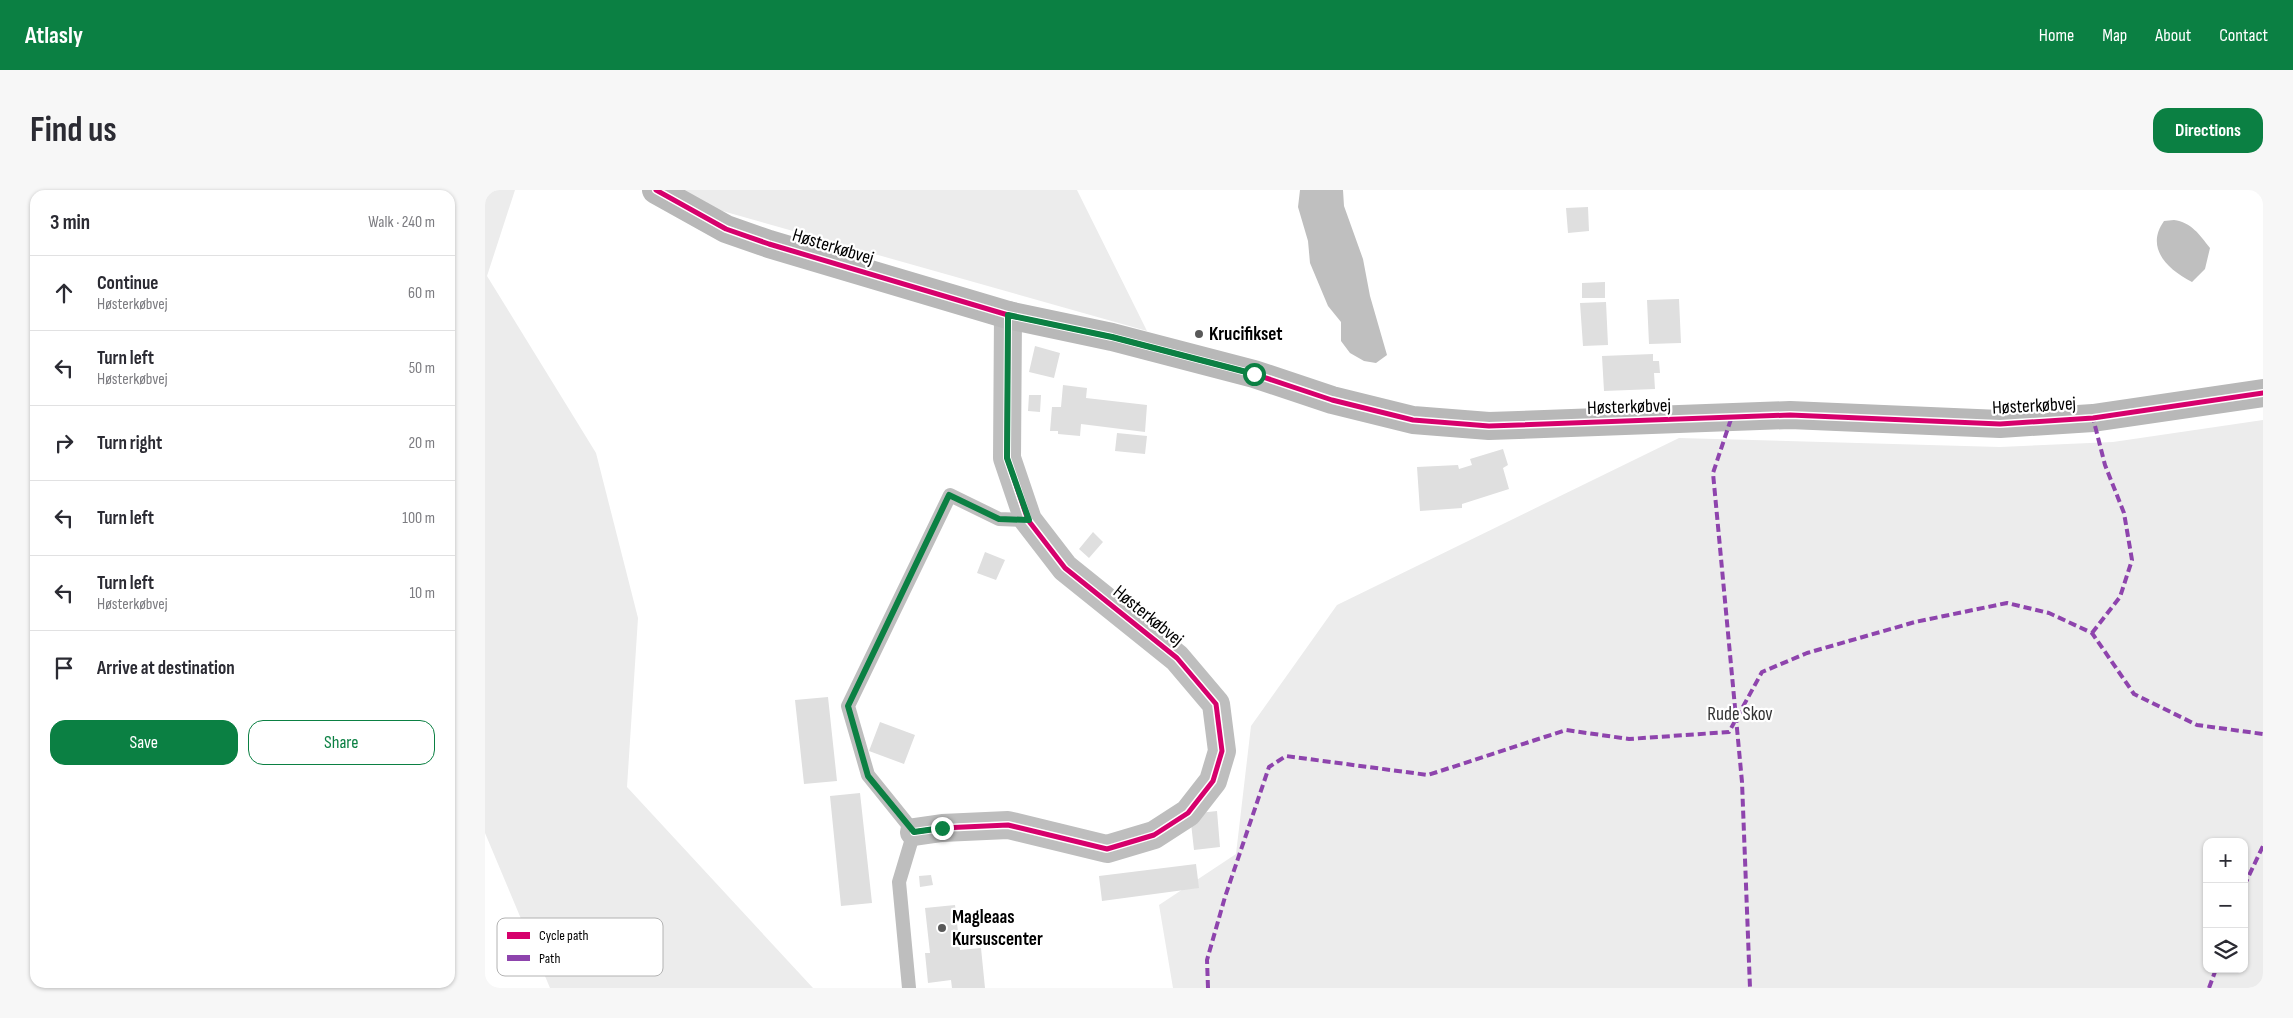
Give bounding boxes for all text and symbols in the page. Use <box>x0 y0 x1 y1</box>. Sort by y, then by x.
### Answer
text: Atlasly <box>25 21 83 50</box>
text: Home <box>2039 25 2074 46</box>
text: Map <box>2102 25 2127 46</box>
text: About <box>2155 25 2191 46</box>
text: Contact <box>2219 25 2268 46</box>
button: Directions <box>2153 108 2263 153</box>
text: Find us <box>30 109 117 152</box>
text: 3 min <box>50 210 90 235</box>
text: Walk · 240 m <box>368 213 435 232</box>
street label: Høsterkøbvej <box>790 224 876 270</box>
text: Continue <box>97 272 158 295</box>
icon: ahead <box>50 279 78 307</box>
text: 60 m <box>408 284 435 303</box>
text: Høsterkøbvej <box>97 295 168 314</box>
place label: Krucifikset <box>1209 323 1283 346</box>
marker: Krucifikset <box>1193 328 1205 340</box>
text: Turn left <box>97 347 154 370</box>
icon: left <box>50 354 78 382</box>
text: 50 m <box>409 359 435 378</box>
route start <box>1243 363 1266 386</box>
text: Høsterkøbvej <box>97 370 168 389</box>
street label: Høsterkøbvej <box>1992 392 2076 420</box>
street label: Høsterkøbvej <box>1587 394 1671 420</box>
icon: right <box>50 429 78 457</box>
text: Turn right <box>97 432 162 455</box>
text: 20 m <box>408 434 435 453</box>
icon: left <box>50 504 78 532</box>
text: Turn left <box>97 507 154 530</box>
text: 100 m <box>402 509 435 528</box>
text: Turn left <box>97 572 154 595</box>
icon: left <box>50 579 78 607</box>
street label: Høsterkøbvej <box>1108 581 1188 651</box>
text: 10 m <box>409 584 435 603</box>
text: Høsterkøbvej <box>97 595 168 614</box>
icon: arrive <box>50 654 78 682</box>
text: Arrive at destination <box>97 657 235 680</box>
park label: Rude Skov <box>1707 703 1773 726</box>
button: Save <box>50 720 238 765</box>
button: Share <box>248 720 435 765</box>
route end <box>931 817 954 840</box>
map controls <box>2203 838 2248 973</box>
button: + <box>2203 838 2248 883</box>
button: − <box>2203 883 2248 928</box>
place label: Magleaas Kursuscenter <box>952 906 1043 951</box>
legend <box>497 918 663 976</box>
marker: Magleaas Kursuscenter <box>936 922 948 934</box>
text: Cycle path <box>539 927 589 944</box>
button: layers <box>2203 928 2248 973</box>
text: Path <box>539 950 560 967</box>

